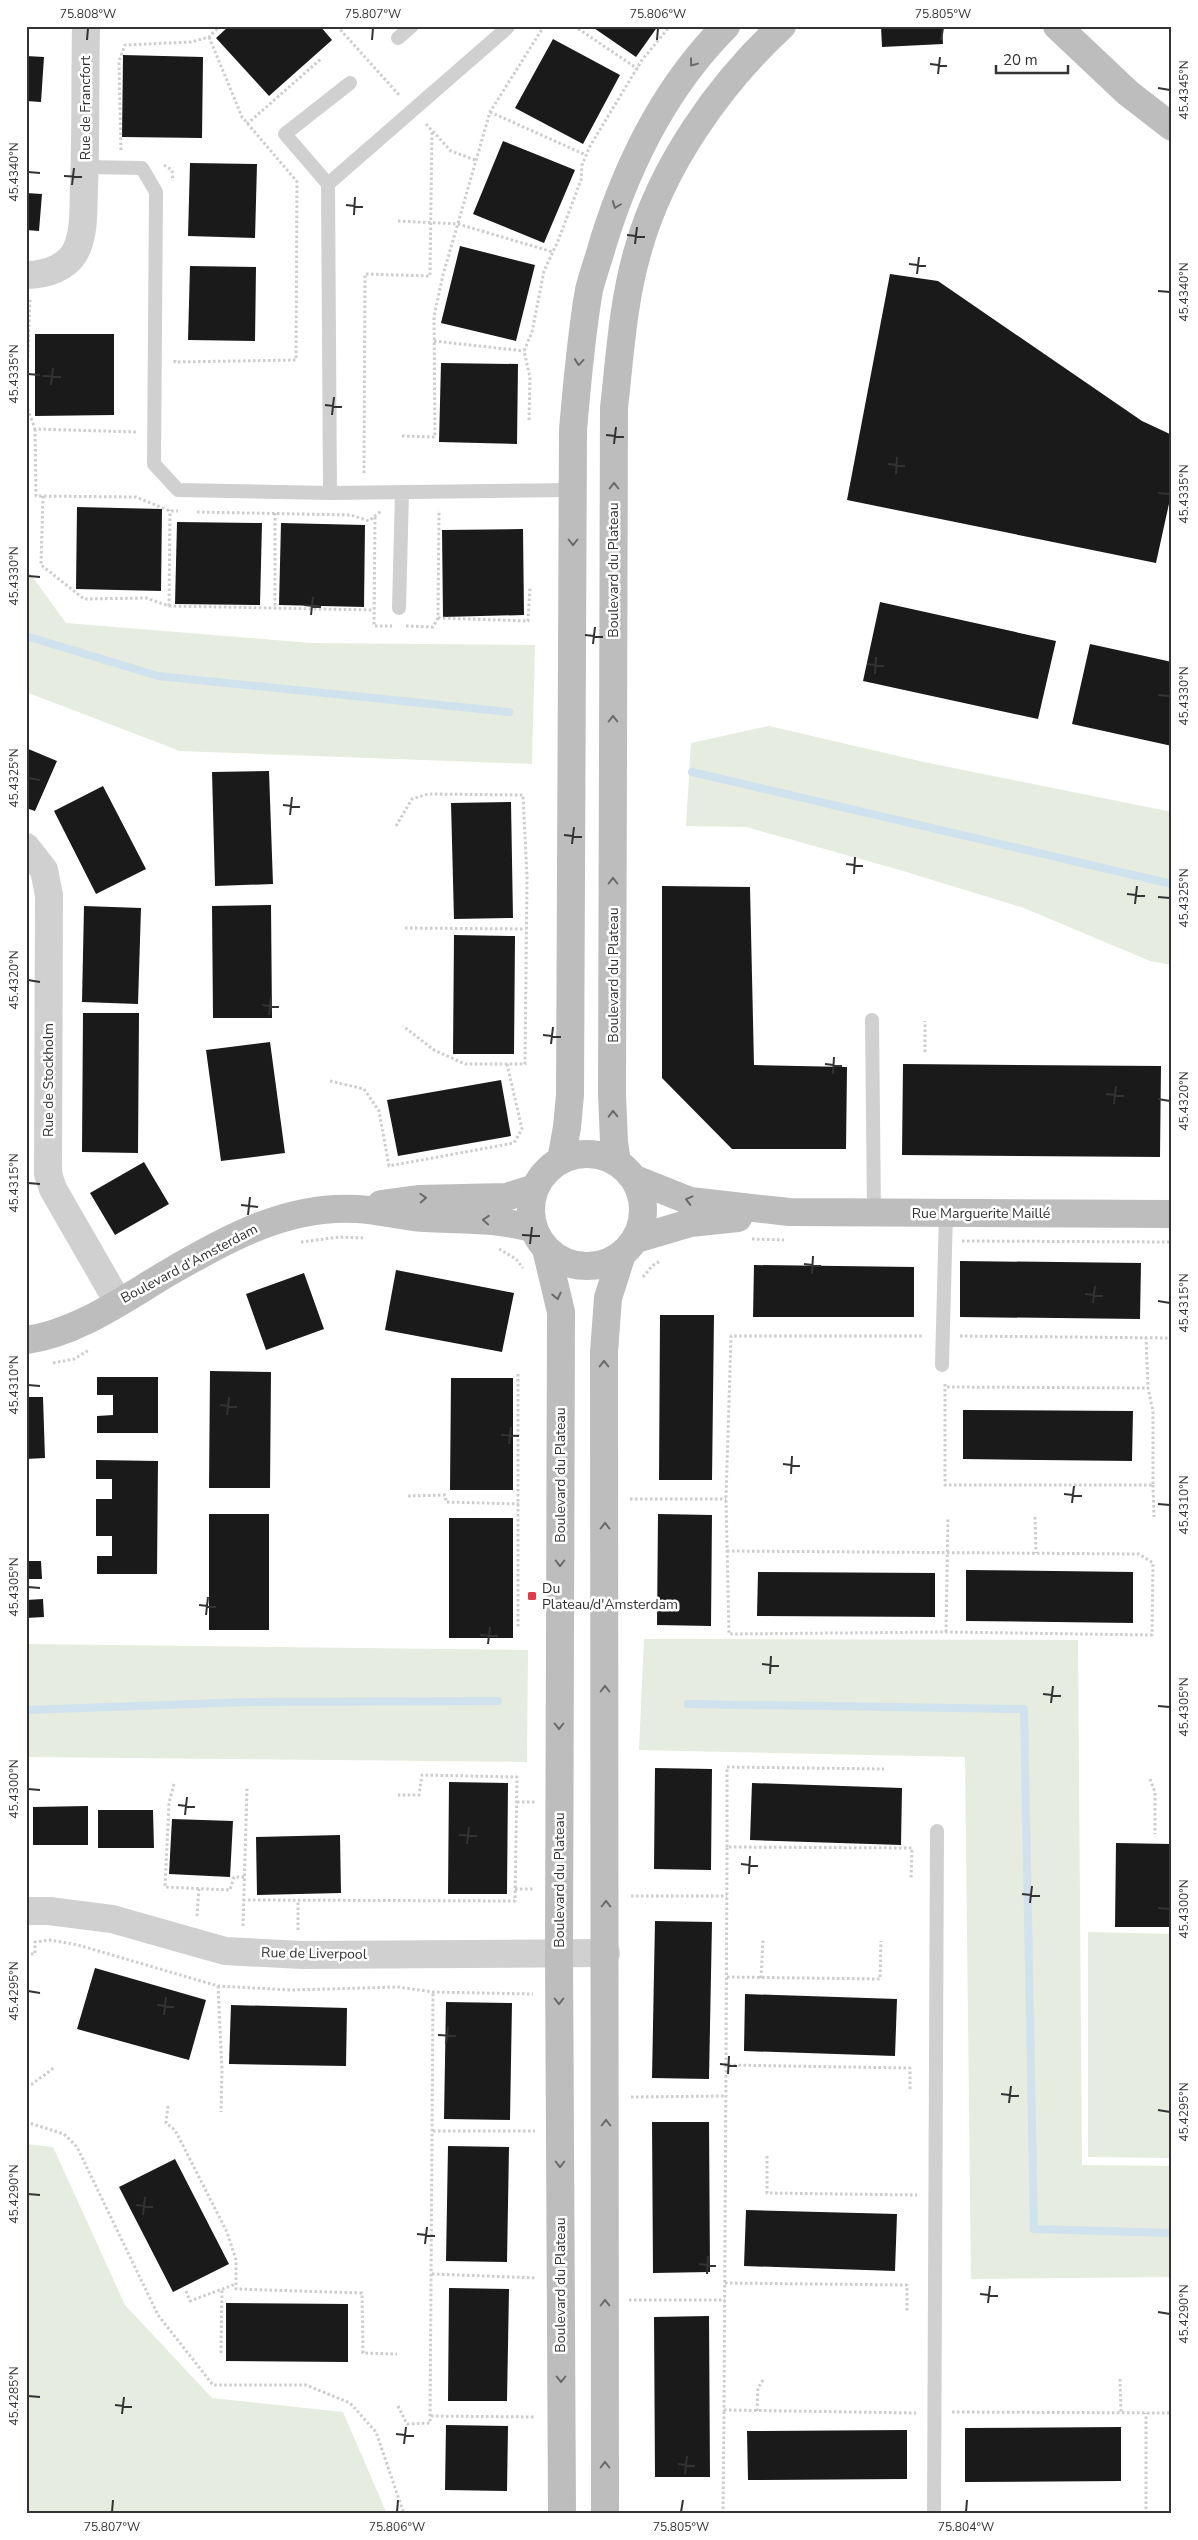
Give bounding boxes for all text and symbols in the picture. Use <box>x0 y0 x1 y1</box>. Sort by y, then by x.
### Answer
text: 75.808°W <box>60 6 116 22</box>
text: 75.807°W <box>345 6 401 22</box>
text: 75.806°W <box>630 6 686 22</box>
text: 75.805°W <box>915 6 971 22</box>
scale bar <box>996 42 1068 74</box>
text: 20 m <box>1003 50 1038 70</box>
street label: Rue de Francfort <box>76 56 95 160</box>
one-way arrow <box>691 57 699 66</box>
text: 45.4345°N <box>1176 60 1192 120</box>
text: 45.4340°N <box>6 142 22 202</box>
one-way arrow <box>612 200 622 209</box>
text: 45.4340°N <box>1176 262 1192 322</box>
text: 45.4335°N <box>6 344 22 404</box>
one-way arrow <box>574 359 585 367</box>
text: 45.4335°N <box>1176 464 1192 524</box>
one-way arrow <box>609 482 619 490</box>
street label: Boulevard du Plateau <box>604 502 623 638</box>
one-way arrow <box>568 538 578 546</box>
text: 45.4330°N <box>6 546 22 606</box>
text: 45.4330°N <box>1176 666 1192 726</box>
one-way arrow <box>608 714 618 722</box>
text: 45.4325°N <box>6 748 22 808</box>
text: 45.4325°N <box>1176 868 1192 928</box>
one-way arrow <box>608 877 618 884</box>
street label: Boulevard du Plateau <box>604 907 623 1043</box>
text: 45.4320°N <box>6 950 22 1010</box>
street label: Rue de Stockholm <box>39 1023 58 1137</box>
text: 45.4320°N <box>1176 1071 1192 1131</box>
one-way arrow <box>608 1109 618 1117</box>
text: 45.4315°N <box>6 1153 22 1213</box>
one-way arrow <box>419 1193 427 1204</box>
one-way arrow <box>685 1195 693 1206</box>
street label: Rue Marguerite Maillé <box>912 1204 1050 1223</box>
one-way arrow <box>482 1215 490 1226</box>
street label: Boulevard d'Amsterdam <box>117 1219 261 1308</box>
text: 45.4315°N <box>1176 1273 1192 1333</box>
one-way arrow <box>551 1292 562 1301</box>
text: 45.4310°N <box>6 1355 22 1415</box>
one-way arrow <box>599 1360 609 1368</box>
street label: Boulevard du Plateau <box>551 1407 570 1543</box>
text: 45.4310°N <box>1176 1475 1192 1535</box>
one-way arrow <box>600 1522 610 1530</box>
text: 45.4305°N <box>6 1557 22 1617</box>
one-way arrow <box>555 1560 565 1568</box>
place label: Du Plateau/d'Amsterdam <box>542 1579 678 1614</box>
marker: Du Plateau/d'Amsterdam <box>526 1590 538 1602</box>
text: 45.4305°N <box>1176 1677 1192 1737</box>
one-way arrow <box>600 1685 610 1692</box>
one-way arrow <box>554 1722 564 1730</box>
text: 45.4300°N <box>6 1759 22 1819</box>
street label: Boulevard du Plateau <box>550 1812 569 1948</box>
text: 45.4300°N <box>1176 1879 1192 1939</box>
one-way arrow <box>601 1900 611 1908</box>
street label: Rue de Liverpool <box>261 1943 368 1964</box>
text: 45.4295°N <box>6 1961 22 2021</box>
one-way arrow <box>554 1998 564 2006</box>
text: 45.4295°N <box>1176 2082 1192 2142</box>
one-way arrow <box>601 2118 611 2126</box>
one-way arrow <box>555 2160 565 2168</box>
text: 45.4290°N <box>6 2164 22 2224</box>
street label: Boulevard du Plateau <box>551 2217 570 2353</box>
text: 45.4290°N <box>1176 2284 1192 2344</box>
one-way arrow <box>600 2298 610 2306</box>
text: 45.4285°N <box>6 2366 22 2426</box>
one-way arrow <box>556 2376 566 2383</box>
one-way arrow <box>600 2461 610 2468</box>
text: 75.807°W <box>84 2519 140 2535</box>
text: 75.806°W <box>369 2519 425 2535</box>
text: 75.805°W <box>653 2519 709 2535</box>
text: 75.804°W <box>938 2519 994 2535</box>

